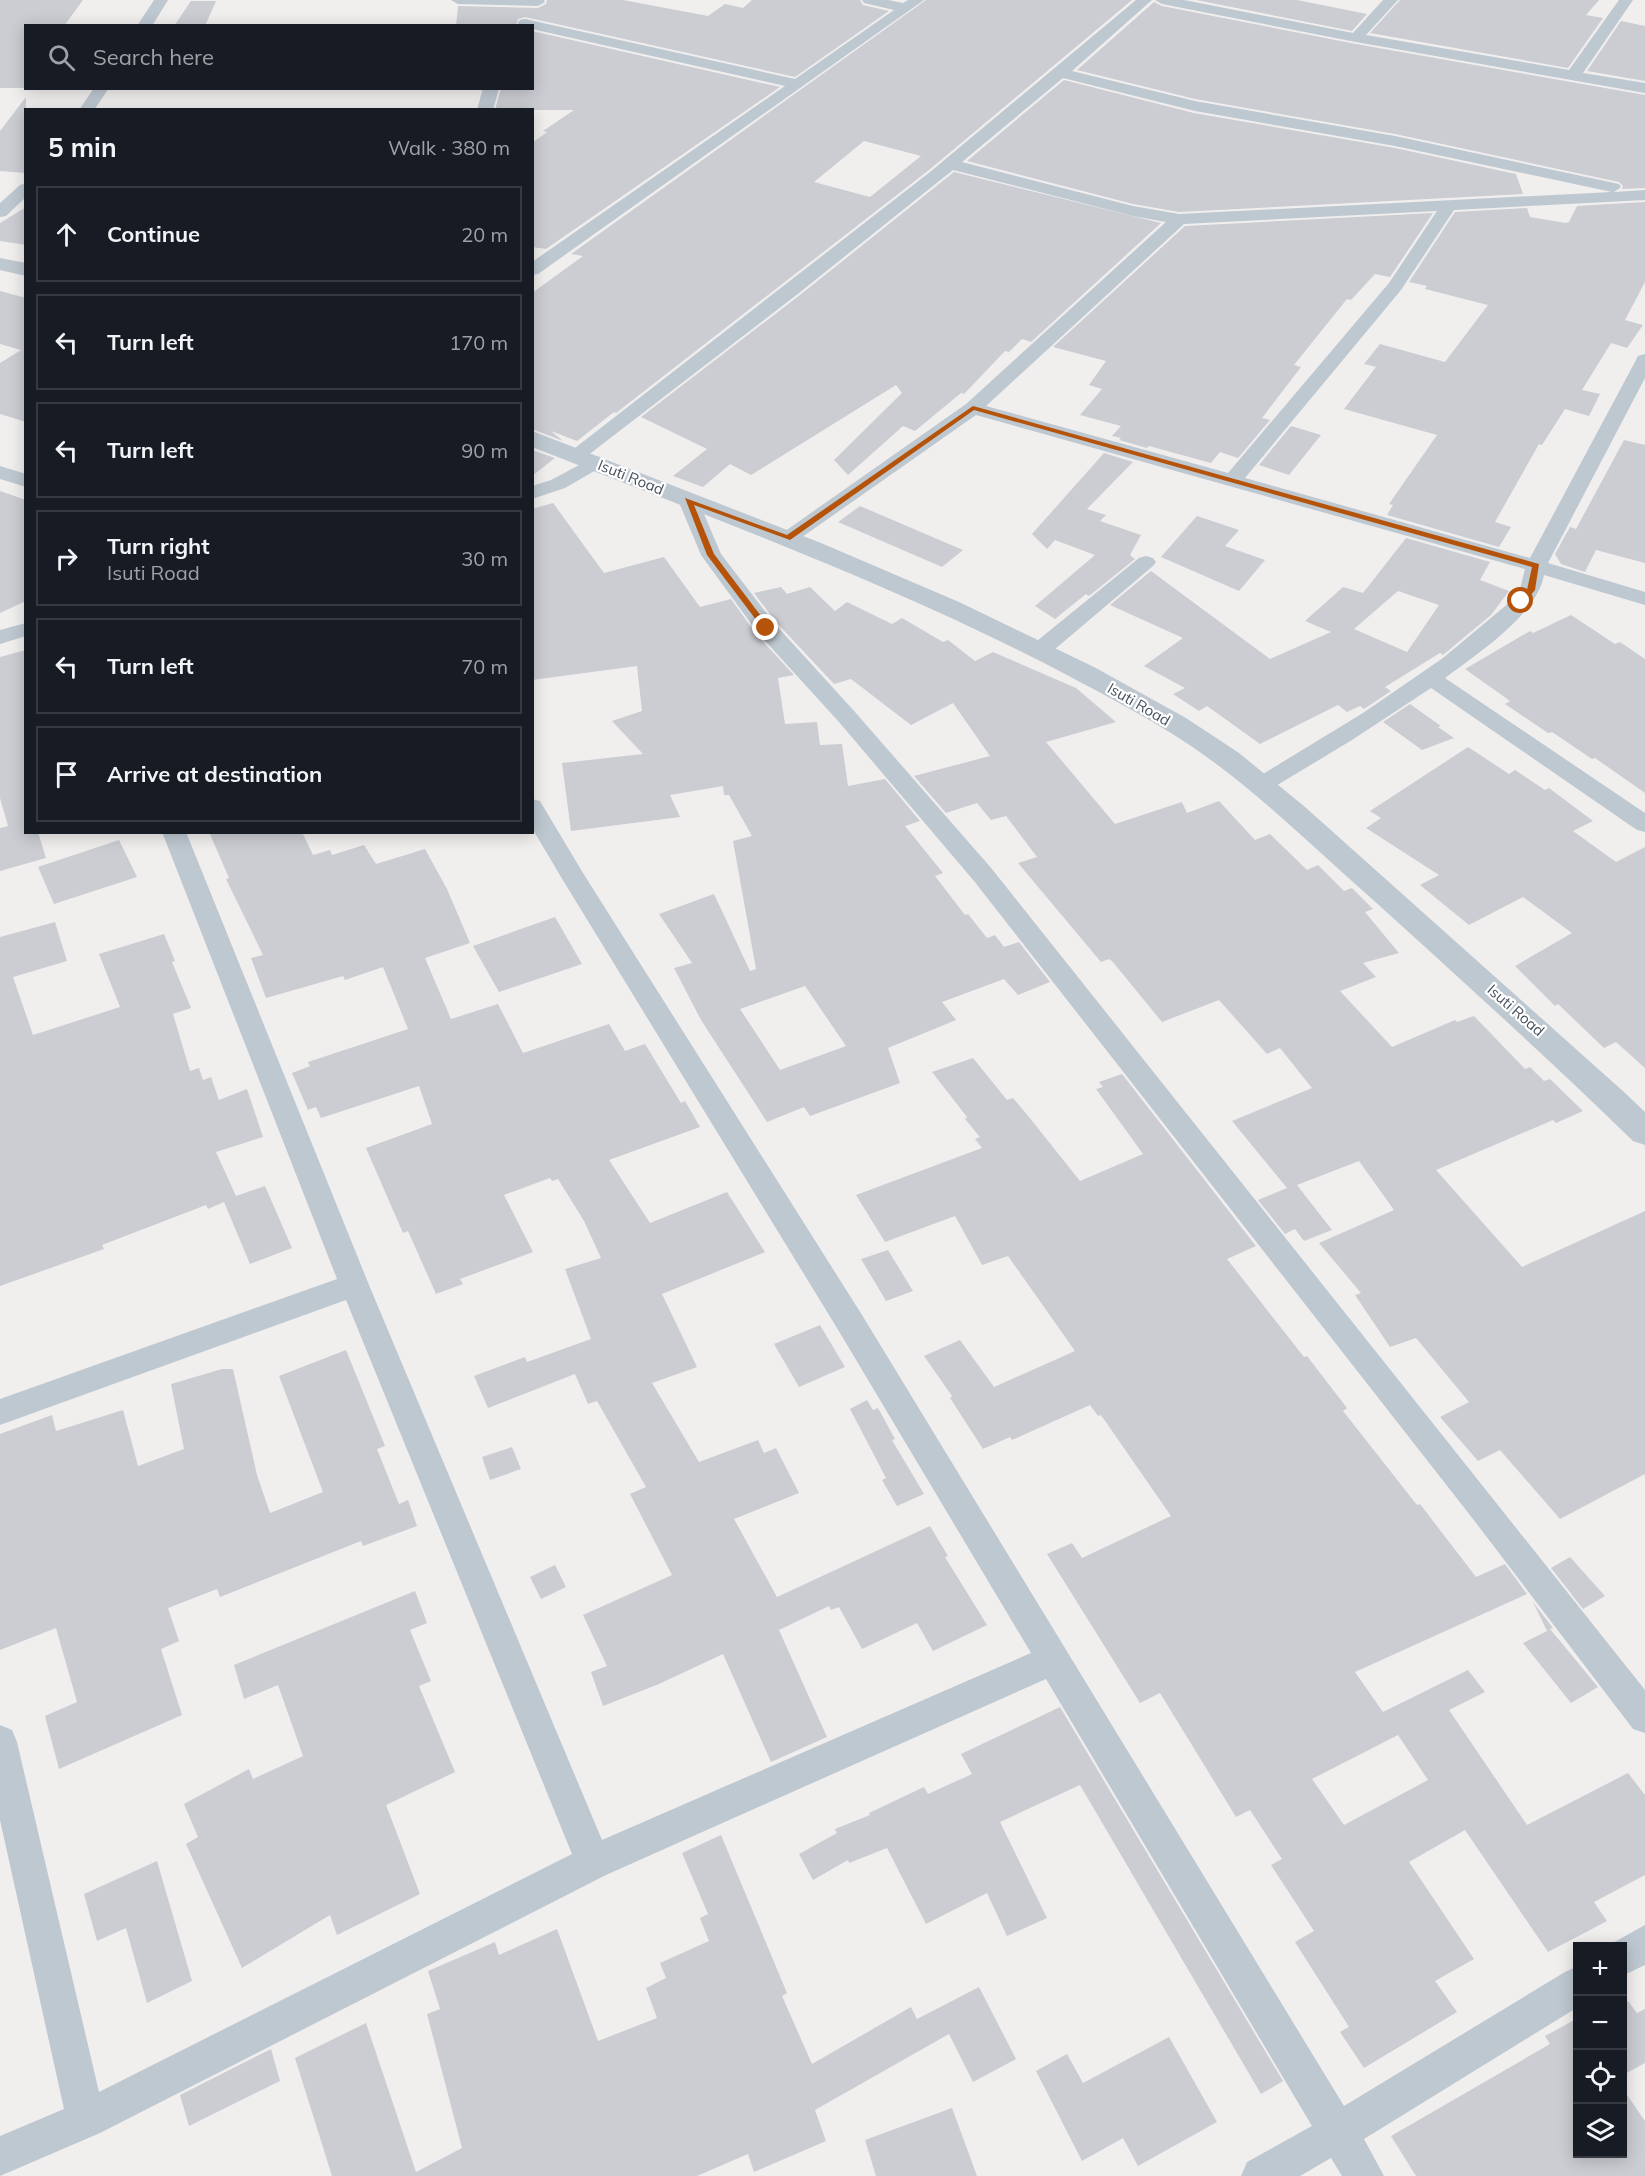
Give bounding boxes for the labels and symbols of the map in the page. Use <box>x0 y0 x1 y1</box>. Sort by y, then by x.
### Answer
street label: Isuti Road <box>595 455 667 499</box>
route start <box>1507 587 1533 613</box>
route end <box>752 614 778 640</box>
street label: Isuti Road <box>1104 678 1174 730</box>
street label: Isuti Road <box>1484 980 1548 1040</box>

